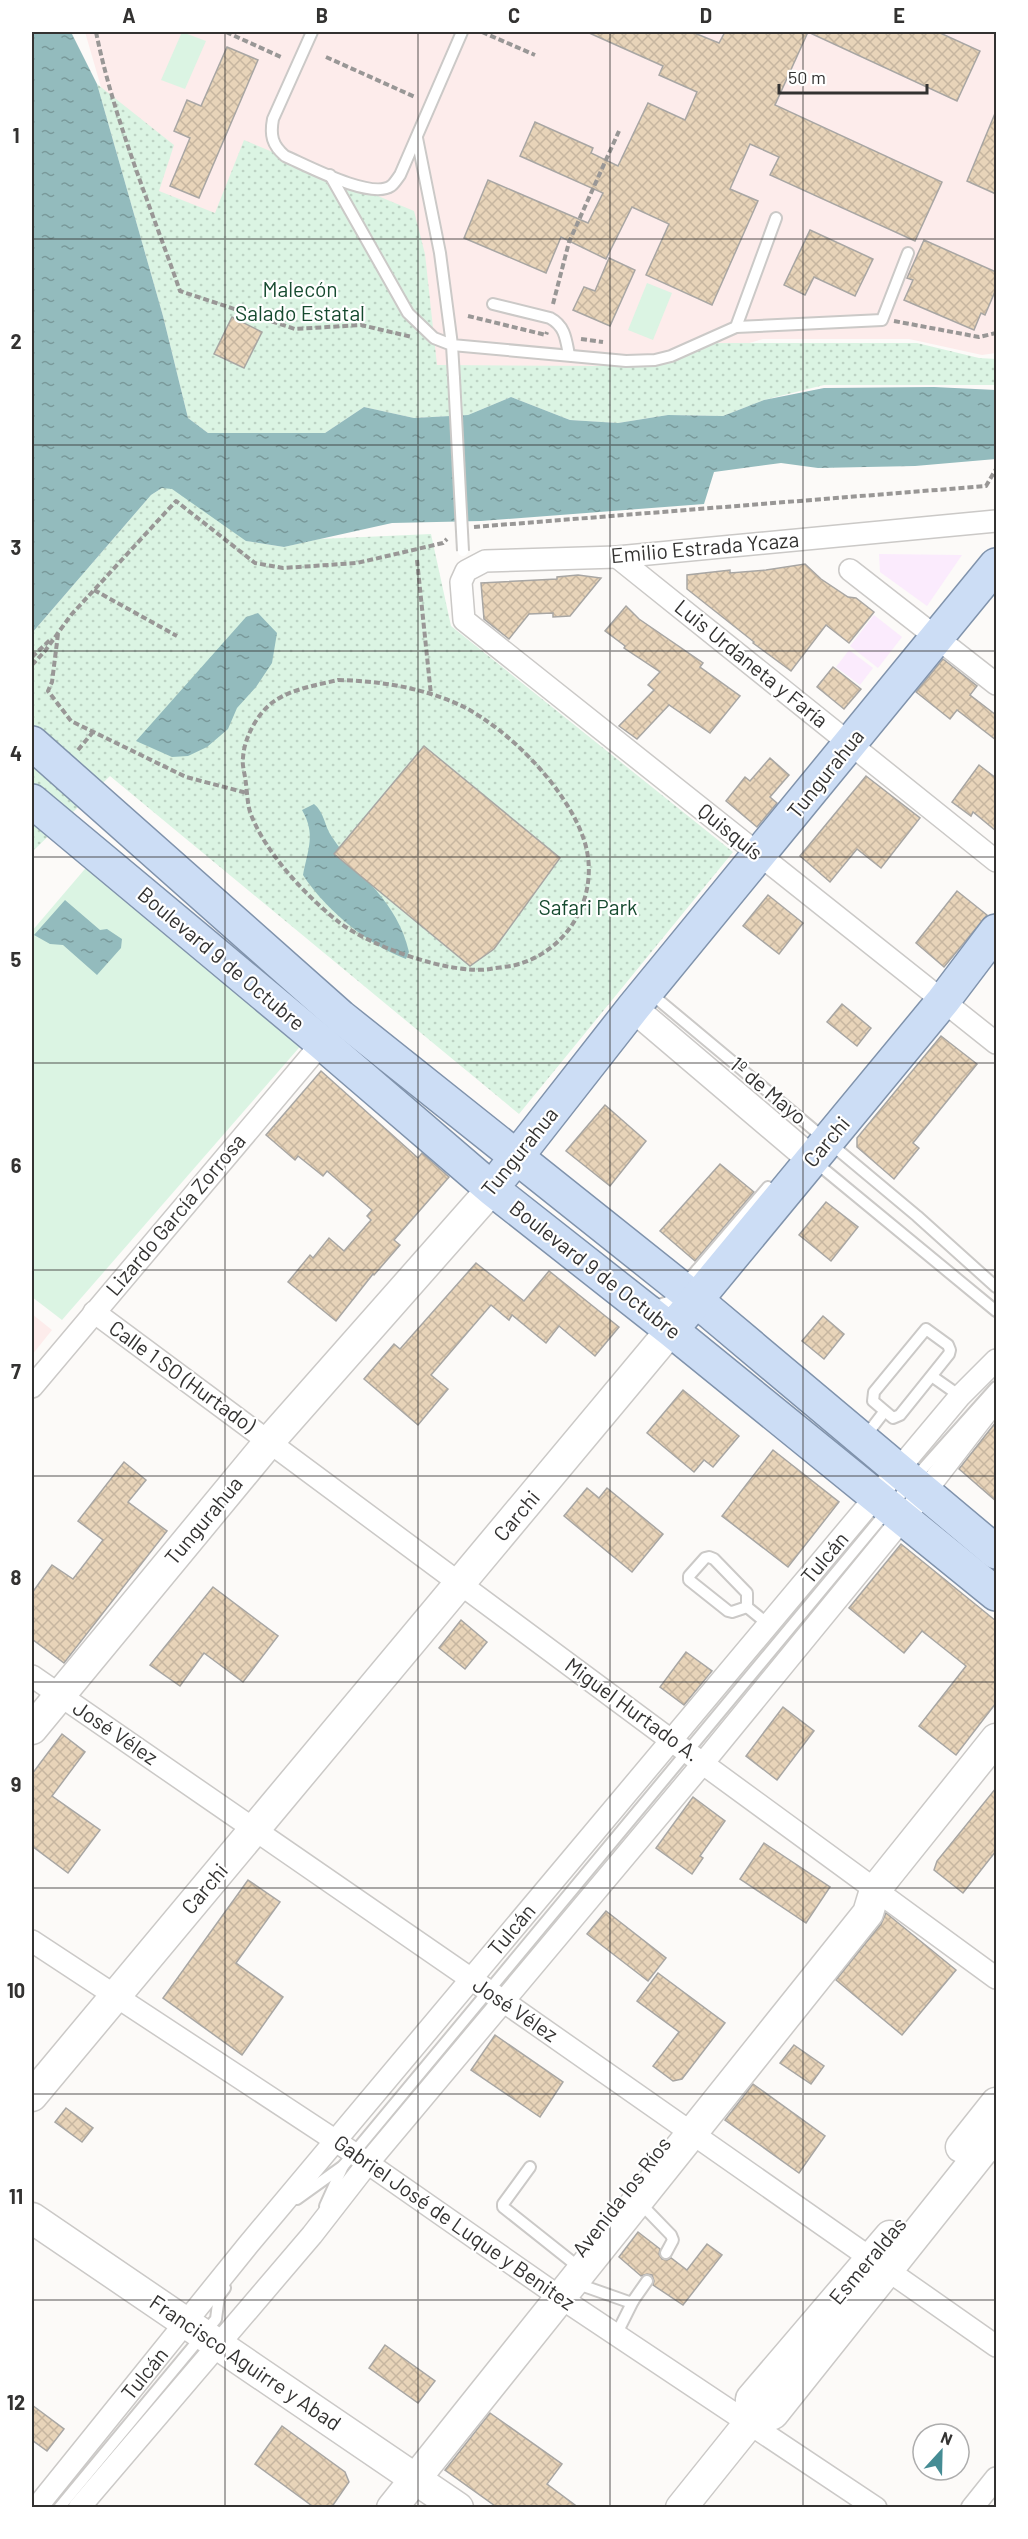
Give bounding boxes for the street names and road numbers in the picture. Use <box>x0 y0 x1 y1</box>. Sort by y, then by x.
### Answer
street label: Emilio Estrada Ycaza <box>610 526 800 567</box>
street label: Luis Urdaneta y Faría <box>670 593 834 732</box>
street label: Tungurahua <box>781 723 868 823</box>
street label: Quisquís <box>693 797 768 865</box>
street label: Boulevard 9 de Octubre <box>133 881 311 1035</box>
street label: 1º de Mayo <box>726 1051 812 1129</box>
street label: Tungurahua <box>475 1101 562 1201</box>
street label: Carchi <box>797 1111 854 1171</box>
street label: Lizardo García Zorrosa <box>100 1128 250 1300</box>
street label: Boulevard 9 de Octubre <box>505 1194 687 1343</box>
street label: Calle 1 SO (Hurtado) <box>105 1314 261 1438</box>
street label: Tungurahua <box>159 1471 247 1569</box>
street label: Carchi <box>487 1485 544 1545</box>
street label: Tulcán <box>795 1526 853 1588</box>
street label: Miguel Hurtado A. <box>561 1652 705 1766</box>
street label: José Vélez <box>69 1694 163 1769</box>
street label: Carchi <box>175 1858 232 1918</box>
street label: Tulcán <box>482 1898 540 1960</box>
street label: José Vélez <box>469 1971 563 2046</box>
street label: Gabriel José de Luque y Benitez <box>330 2129 580 2315</box>
street label: Avenida los Ríos <box>566 2131 675 2261</box>
street label: Esmeraldas <box>823 2211 911 2309</box>
street label: Francisco Aguirre y Abad <box>146 2288 346 2435</box>
street label: Tulcán <box>115 2342 172 2404</box>

